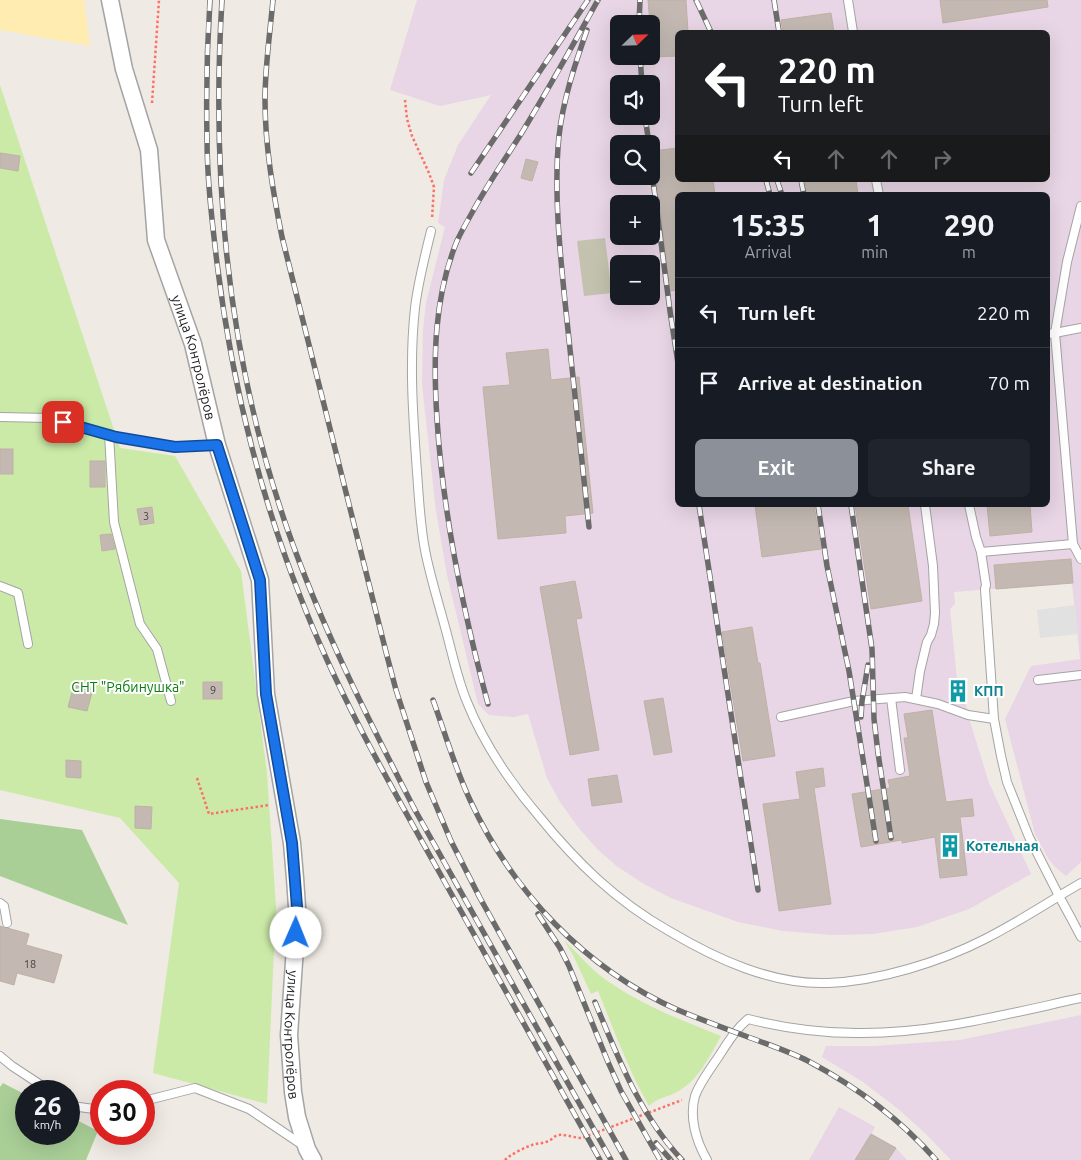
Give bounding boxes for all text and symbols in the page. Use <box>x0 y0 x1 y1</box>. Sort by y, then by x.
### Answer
north arrow <box>610 15 660 65</box>
map controls <box>610 15 660 305</box>
icon: left <box>695 50 760 115</box>
text: 220 m <box>778 50 876 90</box>
button: sound <box>610 75 660 125</box>
text: Turn left <box>778 91 863 116</box>
button: search <box>610 135 660 185</box>
icon: left <box>769 145 797 173</box>
icon: ahead <box>822 145 850 173</box>
icon: ahead <box>875 145 903 173</box>
icon: right <box>928 145 956 173</box>
button: + <box>610 195 660 245</box>
text: 15:35 <box>731 208 806 242</box>
text: 1 <box>866 208 883 242</box>
text: 290 <box>944 208 994 242</box>
text: Arrival <box>745 243 791 261</box>
text: min <box>861 243 888 261</box>
text: m <box>962 243 976 261</box>
button: − <box>610 255 660 305</box>
street label: улица Контролёров <box>168 293 219 421</box>
icon: left <box>695 299 723 327</box>
text: Turn left <box>738 302 816 324</box>
text: 220 m <box>977 302 1030 324</box>
icon: arrive <box>695 369 723 397</box>
text: Arrive at destination <box>738 372 923 394</box>
text: 70 m <box>988 372 1030 394</box>
pin <box>42 401 84 443</box>
icon: arrive <box>49 408 77 436</box>
button: Exit <box>695 439 858 497</box>
button: Share <box>868 439 1030 497</box>
house number: 3 <box>143 510 149 522</box>
building icon: КПП <box>945 678 971 704</box>
park label: СНТ "Рябинушка" <box>71 679 185 695</box>
place label: КПП <box>974 683 1003 699</box>
house number: 9 <box>210 684 216 696</box>
building icon: Котельная <box>937 833 963 859</box>
place label: Котельная <box>966 838 1039 854</box>
position arrow <box>269 906 321 958</box>
house number: 18 <box>24 958 36 970</box>
street label: улица Контролёров <box>281 970 302 1100</box>
speed limit sign: 30 <box>90 1080 155 1145</box>
text: 26 <box>33 1092 62 1120</box>
text: km/h <box>34 1118 61 1131</box>

